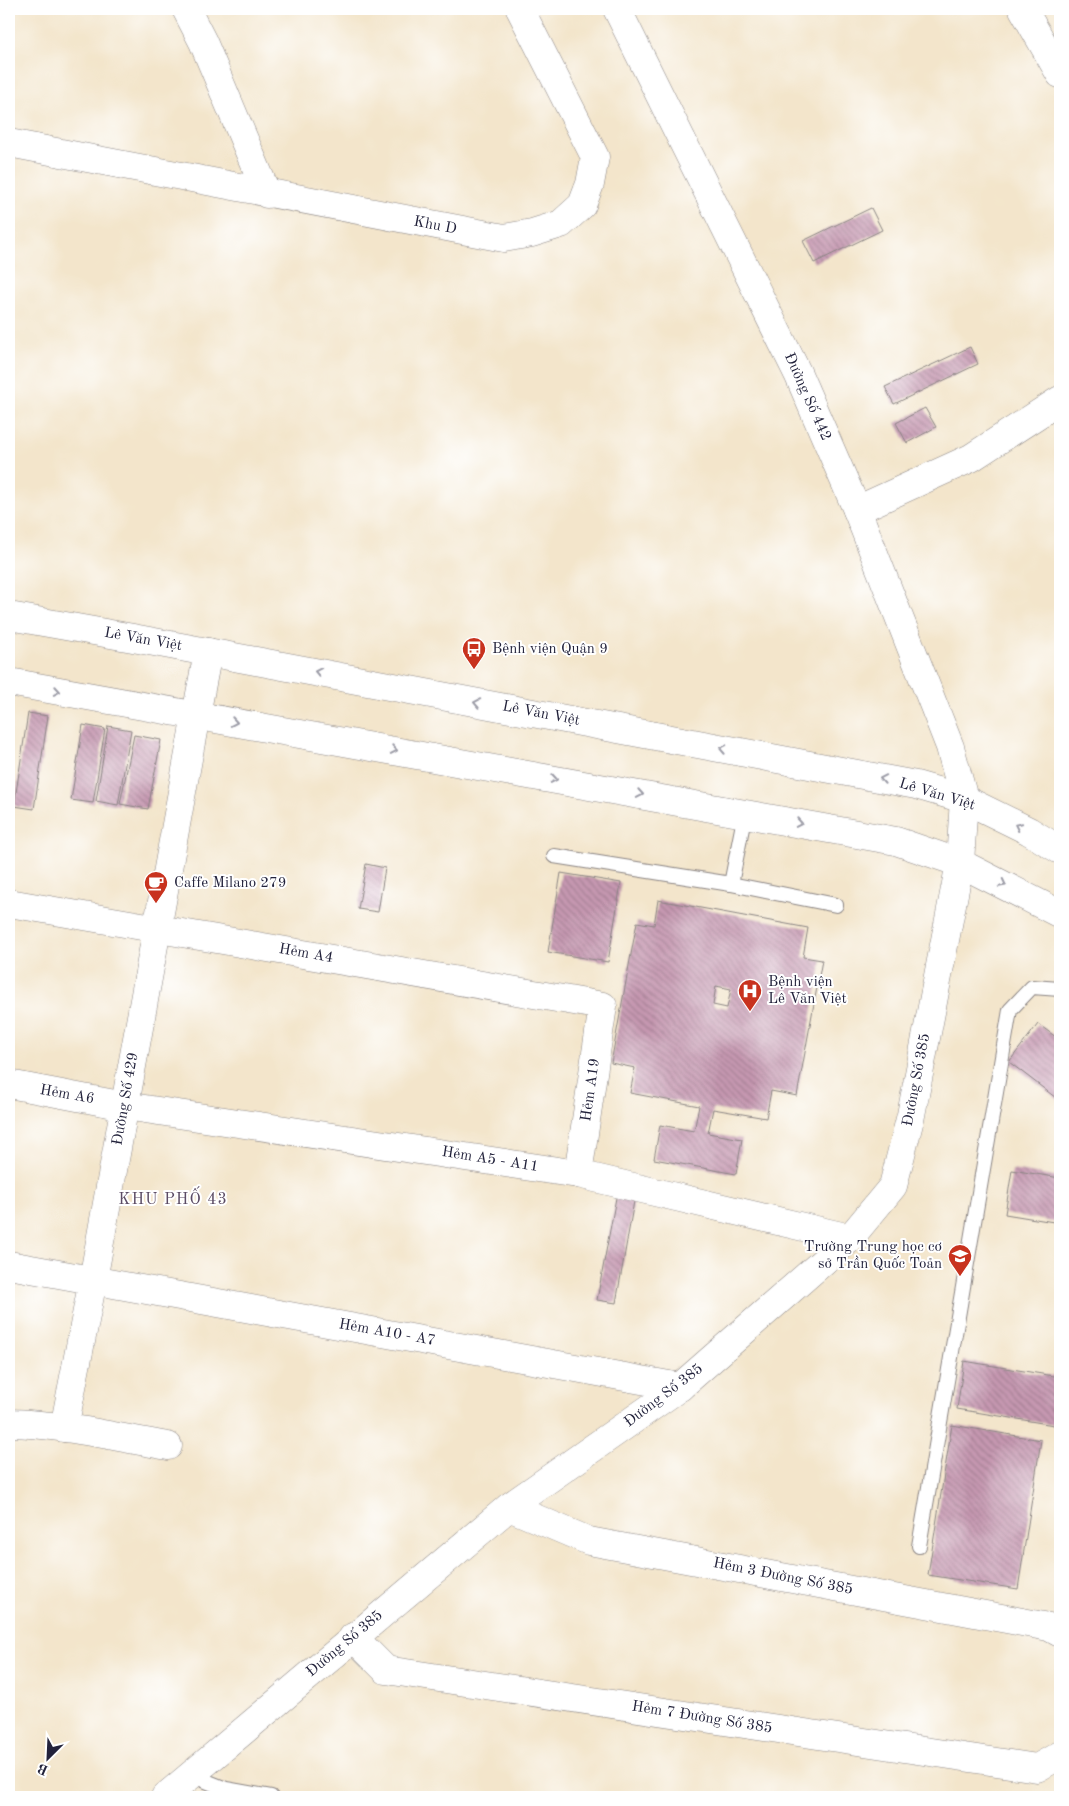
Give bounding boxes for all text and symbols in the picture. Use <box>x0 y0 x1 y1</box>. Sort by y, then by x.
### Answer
street label: Khu D <box>412 214 458 238</box>
street label: Đường Số 442 <box>781 350 834 443</box>
street label: Lê Văn Việt <box>103 626 183 654</box>
bus stop icon: Bệnh viện Quận 9 <box>461 636 487 670</box>
place label: Bệnh viện Quận 9 <box>492 642 608 657</box>
one-way arrow <box>313 668 322 678</box>
one-way arrow <box>52 685 61 695</box>
one-way arrow <box>473 698 482 708</box>
street label: Lê Văn Việt <box>501 699 581 729</box>
one-way arrow <box>230 716 238 727</box>
one-way arrow <box>718 744 727 754</box>
one-way arrow <box>390 745 398 755</box>
one-way arrow <box>550 773 558 783</box>
one-way arrow <box>878 774 887 785</box>
street label: Lê Văn Việt <box>897 776 977 814</box>
one-way arrow <box>635 789 644 799</box>
one-way arrow <box>795 817 804 828</box>
one-way arrow <box>1014 822 1023 832</box>
cafe icon: Caffe Milano 279 <box>143 870 169 904</box>
place label: Caffe Milano 279 <box>174 876 286 891</box>
one-way arrow <box>998 878 1007 888</box>
street label: Hẻm A4 <box>278 942 334 966</box>
place label: Bệnh viện Lê Văn Việt <box>768 975 847 1007</box>
hospital icon: Bệnh viện Lê Văn Việt <box>737 978 763 1012</box>
street label: Đường Số 385 <box>900 1032 933 1128</box>
street label: Đường Số 429 <box>109 1051 142 1147</box>
street label: Hẻm A19 <box>579 1057 603 1123</box>
street label: Hẻm A6 <box>39 1083 95 1107</box>
street label: Hẻm A5 - A11 <box>441 1145 539 1175</box>
district label: KHU PHỐ 43 <box>118 1186 228 1208</box>
place label: Trường Trung học cơ sở Trần Quốc Toản <box>804 1240 942 1272</box>
school or university icon: Trường Trung học cơ sở Trần Quốc Toản <box>947 1243 973 1277</box>
street label: Hẻm A10 - A7 <box>338 1317 436 1349</box>
street label: Đường Số 385 <box>621 1361 706 1430</box>
street label: Hẻm 3 Đường Số 385 <box>712 1555 854 1598</box>
street label: Đường Số 385 <box>303 1607 386 1680</box>
street label: Hẻm 7 Đường Số 385 <box>631 1698 774 1737</box>
north arrow <box>22 1734 72 1784</box>
text: B <box>36 1761 51 1777</box>

